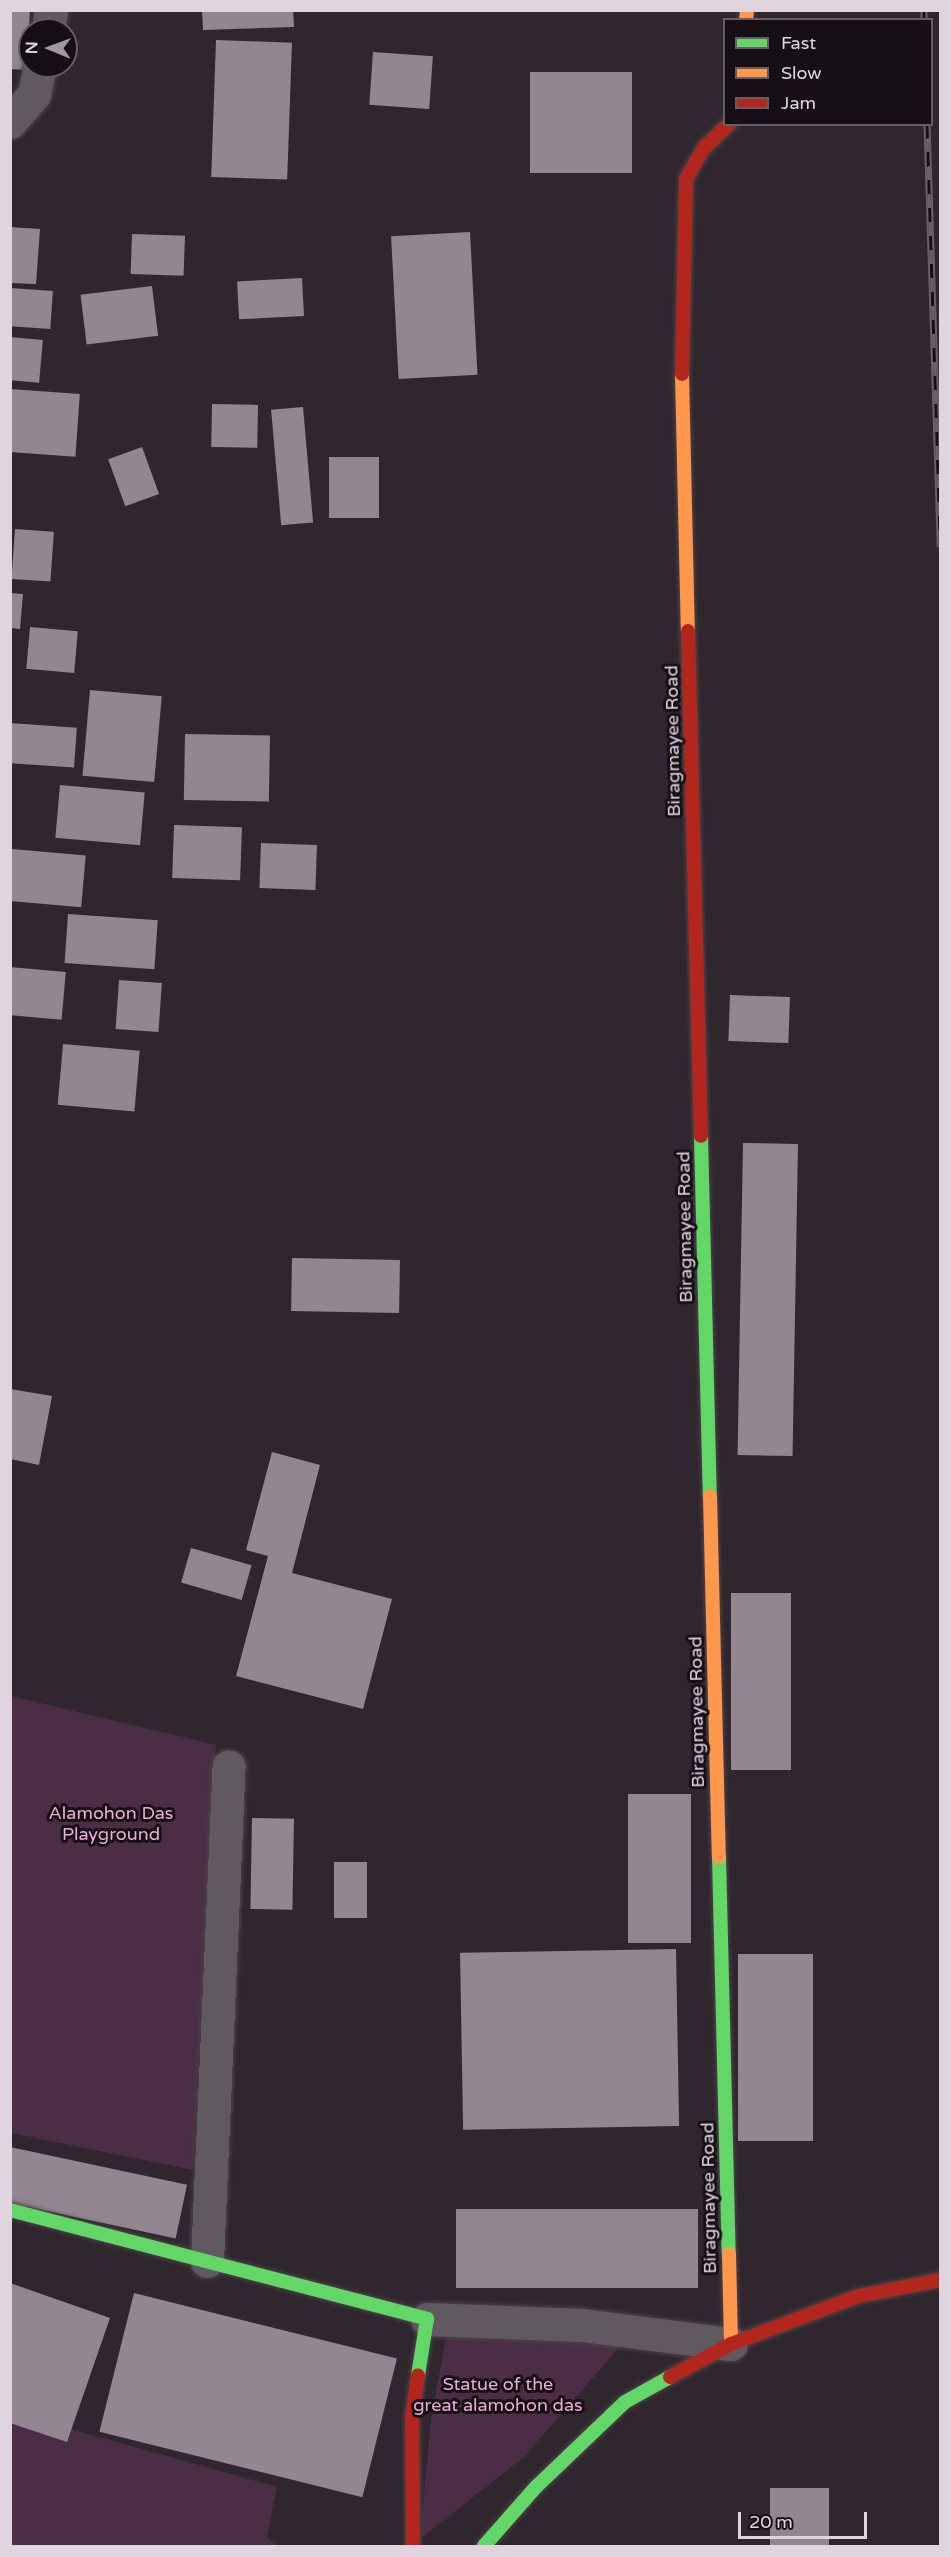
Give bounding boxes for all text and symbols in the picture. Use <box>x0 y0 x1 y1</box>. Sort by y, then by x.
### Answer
north arrow <box>18 18 78 78</box>
legend <box>723 18 933 126</box>
text: Fast <box>781 32 816 54</box>
text: N <box>22 41 42 54</box>
text: Slow <box>781 62 822 84</box>
text: Jam <box>781 92 816 114</box>
street label: Biragmayee Road <box>661 665 685 817</box>
street label: Biragmayee Road <box>673 1151 697 1303</box>
street label: Biragmayee Road <box>685 1636 709 1788</box>
park label: Alamohon Das Playground <box>48 1803 174 1846</box>
street label: Biragmayee Road <box>697 2122 721 2274</box>
park label: Statue of the great alamohon das <box>413 2374 583 2416</box>
scale bar <box>741 2500 870 2538</box>
text: 20 m <box>749 2511 793 2533</box>

